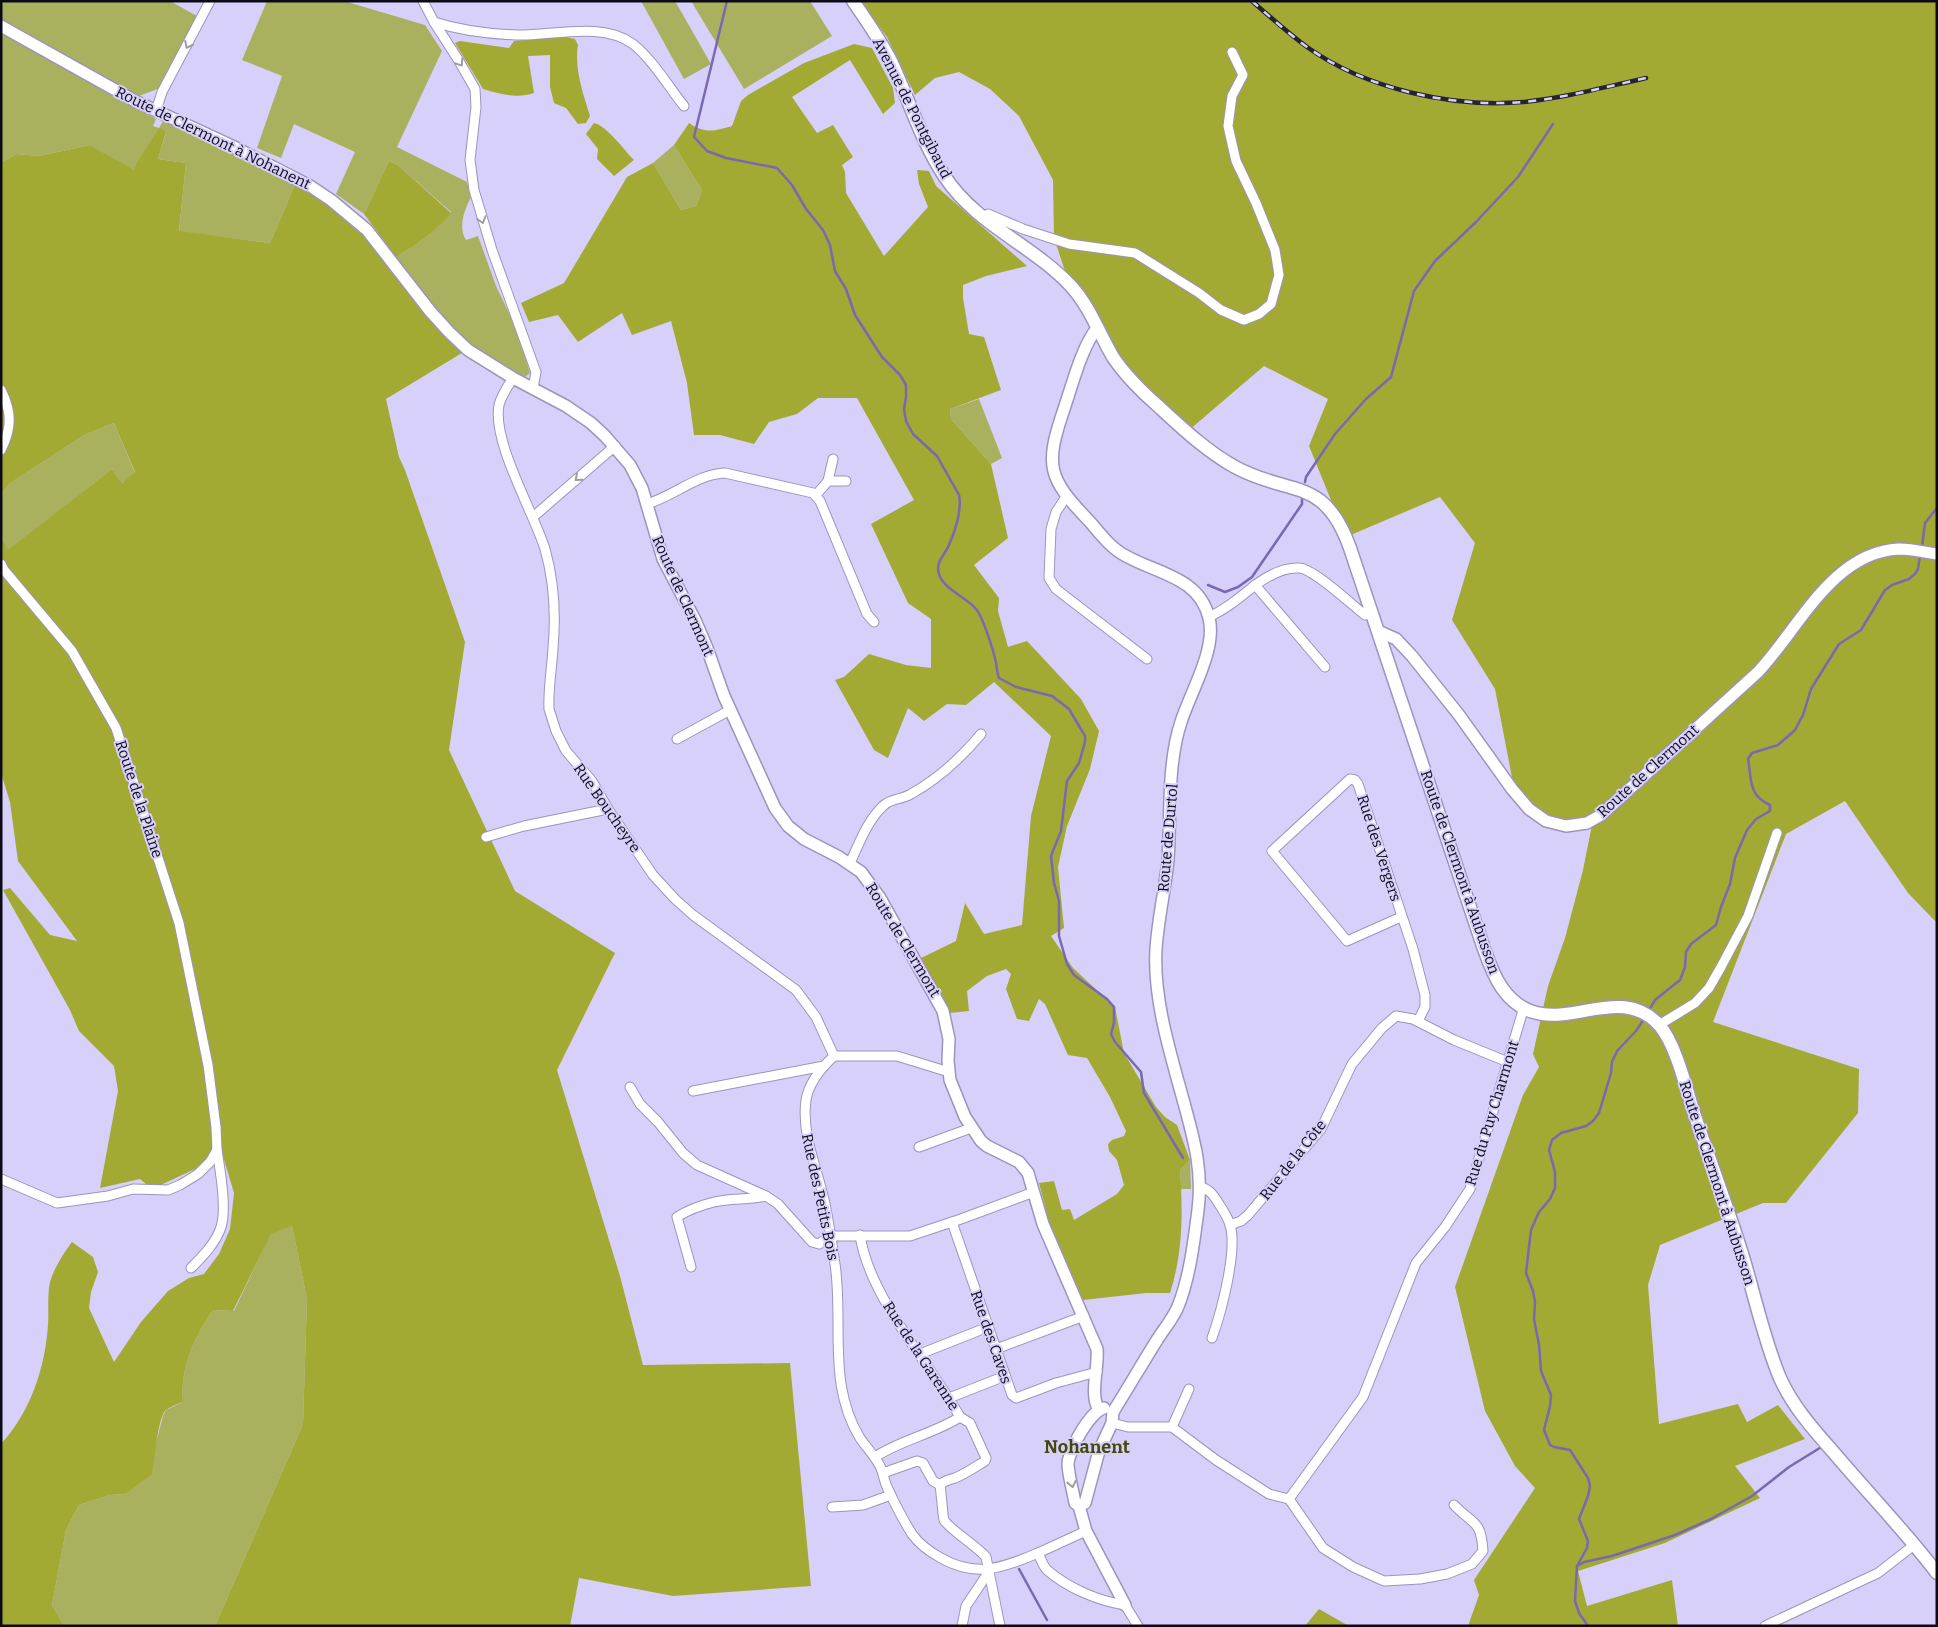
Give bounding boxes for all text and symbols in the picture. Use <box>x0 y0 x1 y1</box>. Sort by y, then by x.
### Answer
street label: Avenue de Pontgibaud <box>869 35 955 182</box>
one-way arrow <box>184 39 194 48</box>
one-way arrow <box>454 57 464 66</box>
street label: Route de Clermont à Nohanent <box>113 83 314 193</box>
one-way arrow <box>477 215 487 223</box>
one-way arrow <box>575 472 584 481</box>
street label: Route de Clermont <box>648 533 718 660</box>
street label: Route de Clermont <box>1594 720 1703 821</box>
street label: Route de la Plaine <box>112 738 166 860</box>
street label: Rue Boucheyre <box>570 760 644 856</box>
street label: Route de Clermont à Aubusson <box>1417 768 1504 977</box>
street label: Route de Durtol <box>1154 783 1182 893</box>
street label: Rue des Vergers <box>1353 792 1405 904</box>
street label: Route de Clermont <box>862 880 945 1001</box>
street label: Rue du Puy Charmont <box>1461 1038 1523 1188</box>
street label: Route de Clermont à Aubusson <box>1675 1078 1759 1288</box>
street label: Rue de la Côte <box>1256 1116 1330 1204</box>
street label: Rue des Petits Bois <box>798 1132 842 1262</box>
street label: Rue des Caves <box>967 1288 1015 1386</box>
street label: Rue de la Garenne <box>879 1298 963 1414</box>
district label: Nohanent <box>1044 1436 1130 1458</box>
one-way arrow <box>1066 1480 1076 1489</box>

